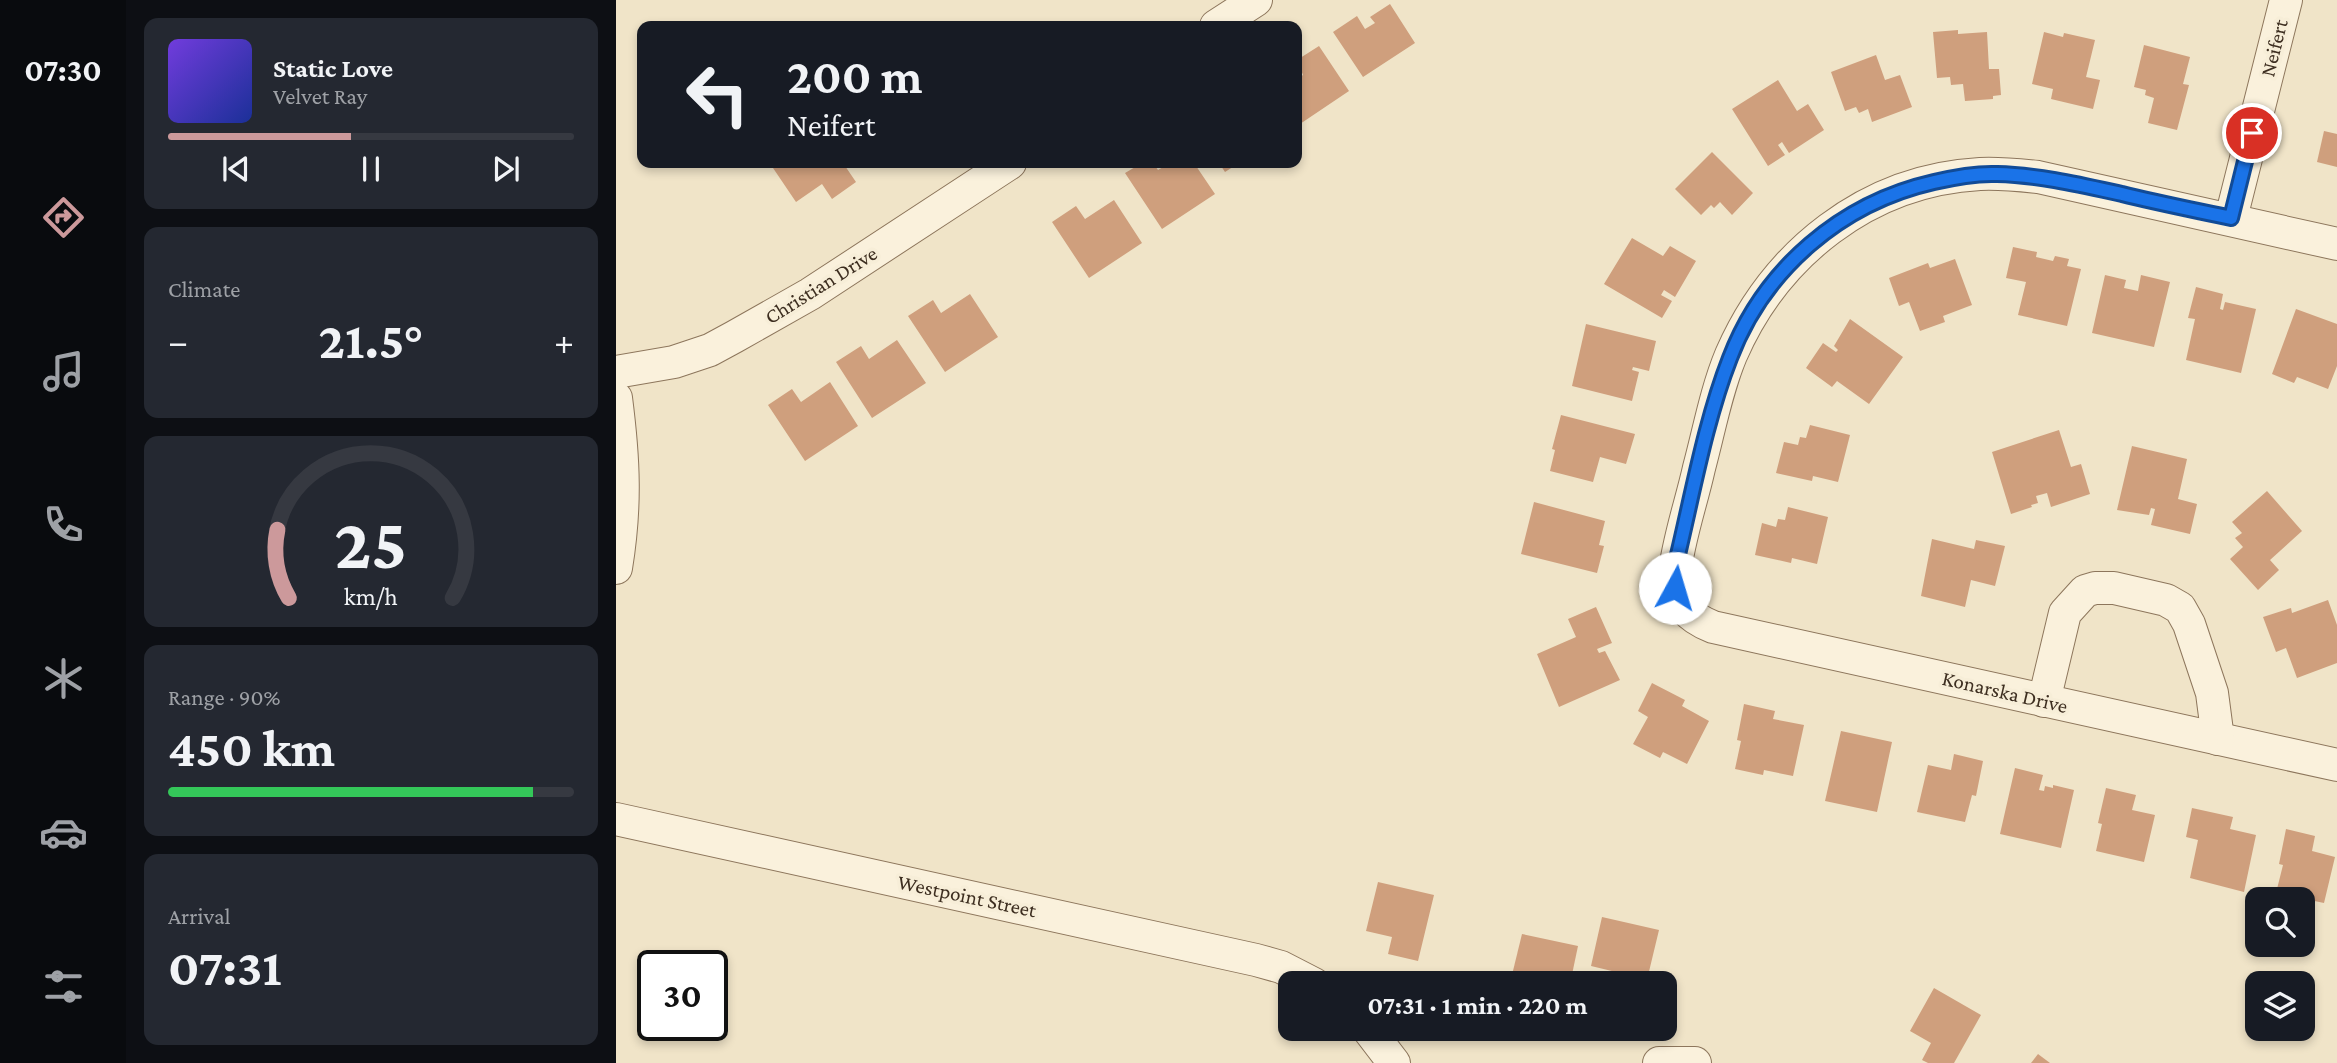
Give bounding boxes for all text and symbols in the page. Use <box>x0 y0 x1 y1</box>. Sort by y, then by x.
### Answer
street label: Neifert <box>2255 16 2293 79</box>
icon: left <box>672 49 763 140</box>
text: 200 m <box>787 49 922 104</box>
text: 07:30 <box>24 52 102 88</box>
text: Static Love <box>273 54 393 83</box>
text: Velvet Ray <box>273 83 367 109</box>
pin <box>2222 103 2282 163</box>
text: Neifert <box>787 107 876 143</box>
icon: arrive <box>2233 114 2271 152</box>
icon: previous <box>217 150 255 188</box>
icon: pause <box>352 150 390 188</box>
icon: next <box>487 150 525 188</box>
icon: directions <box>39 193 88 242</box>
street label: Christian Drive <box>760 241 882 329</box>
text: Climate <box>168 276 240 302</box>
text: 21.5° <box>319 311 424 369</box>
text: − <box>168 320 188 362</box>
text: + <box>554 320 574 362</box>
icon: music <box>39 347 88 396</box>
icon: phone <box>39 500 88 549</box>
text: 25 <box>335 503 407 584</box>
position arrow <box>1638 551 1712 625</box>
text: km/h <box>344 582 398 609</box>
icon: climate <box>39 654 88 703</box>
street label: Konarska Drive <box>1940 666 2070 718</box>
text: Range · 90% <box>168 684 281 710</box>
text: 450 km <box>168 719 335 777</box>
icon: car <box>39 808 88 857</box>
street label: Westpoint Street <box>895 870 1040 923</box>
map controls <box>2245 887 2315 1041</box>
button: search <box>2245 887 2315 957</box>
text: Arrival <box>168 903 231 929</box>
text: 07:31 <box>168 938 282 996</box>
speed limit sign: 30 <box>637 950 728 1041</box>
icon: filters <box>39 962 88 1011</box>
button: layers <box>2245 971 2315 1041</box>
text: 07:31 · 1 min · 220 m <box>1367 991 1588 1020</box>

